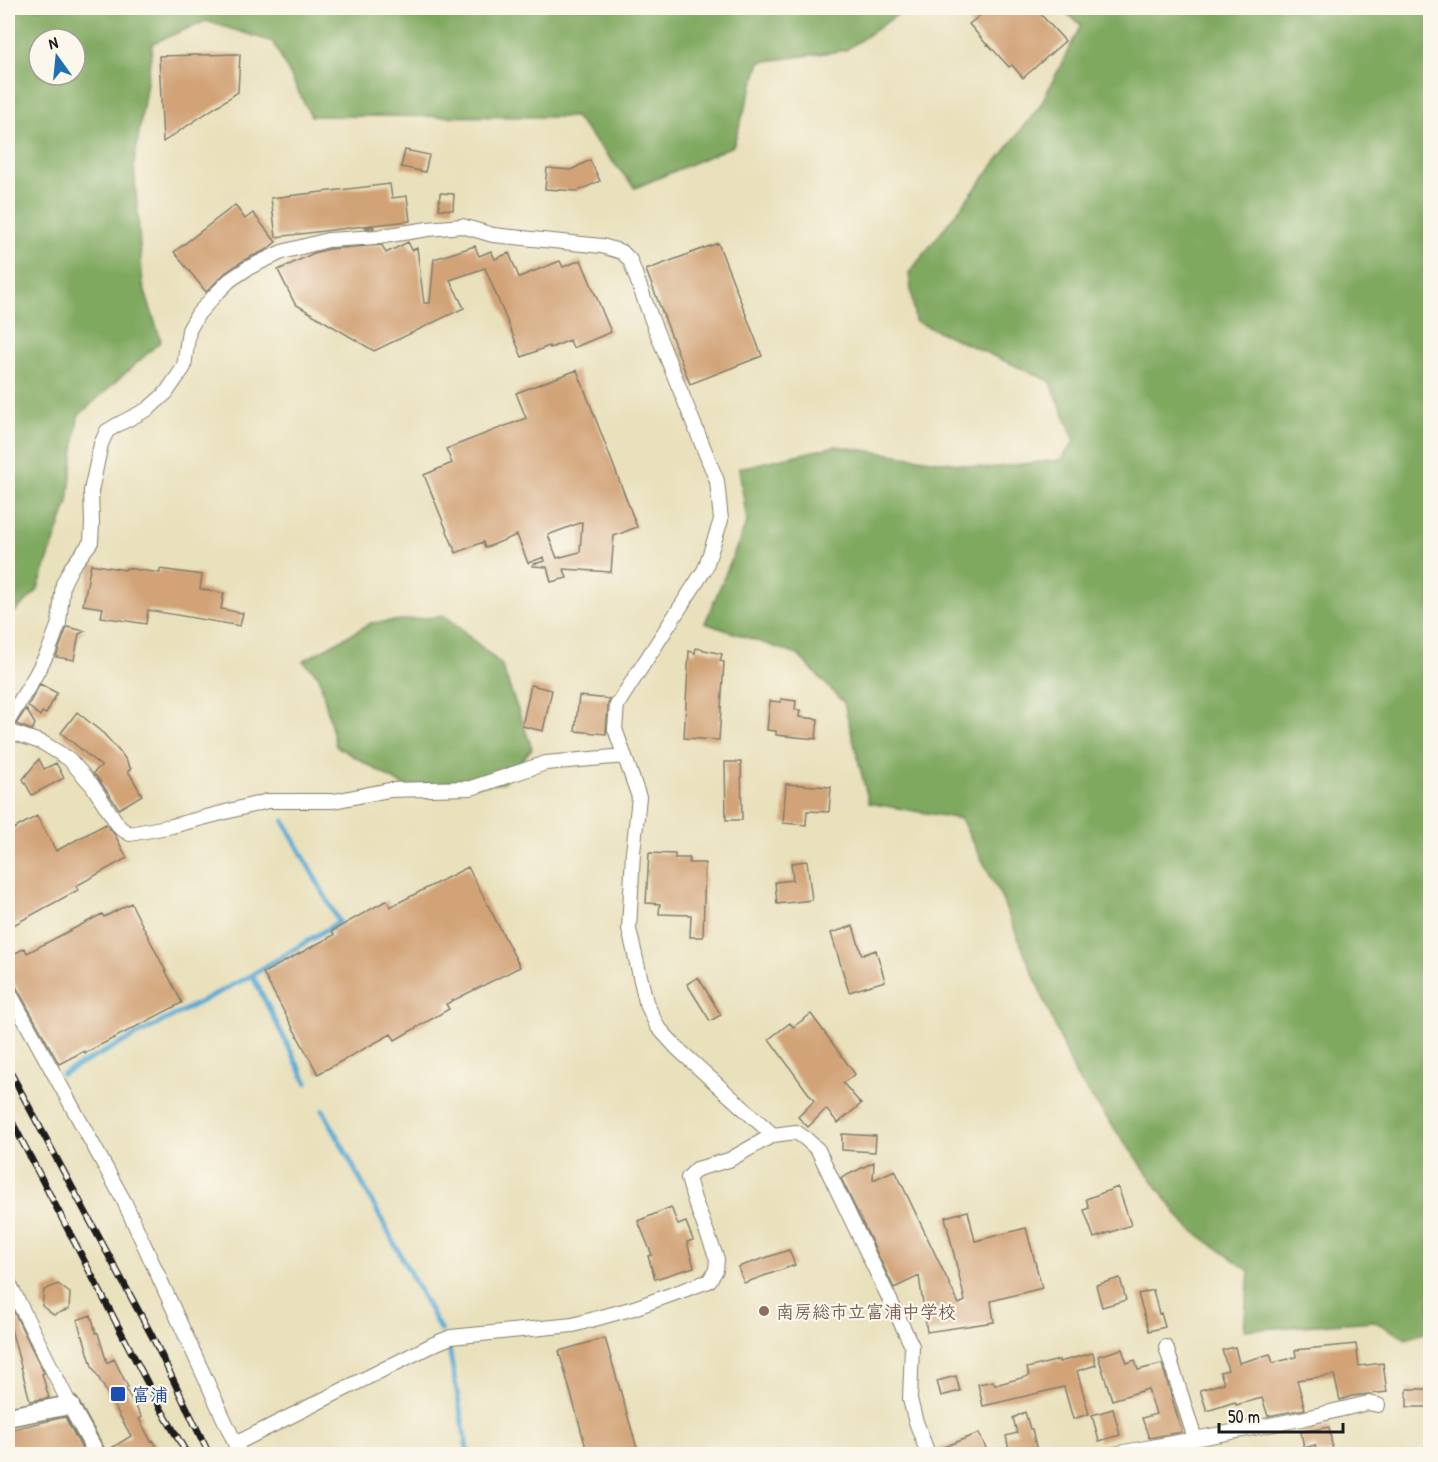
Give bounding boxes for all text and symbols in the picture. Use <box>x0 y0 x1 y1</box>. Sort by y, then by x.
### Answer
north arrow <box>27 27 87 87</box>
text: N <box>46 31 61 54</box>
place label: 南房総市立富浦中学校 <box>776 1299 956 1324</box>
marker: 南房総市立富浦中学校 <box>757 1304 771 1318</box>
place label: 富浦 <box>132 1382 168 1407</box>
marker: 富浦 <box>109 1385 127 1403</box>
scale bar <box>1219 1396 1344 1434</box>
text: 50 m <box>1228 1404 1260 1429</box>

